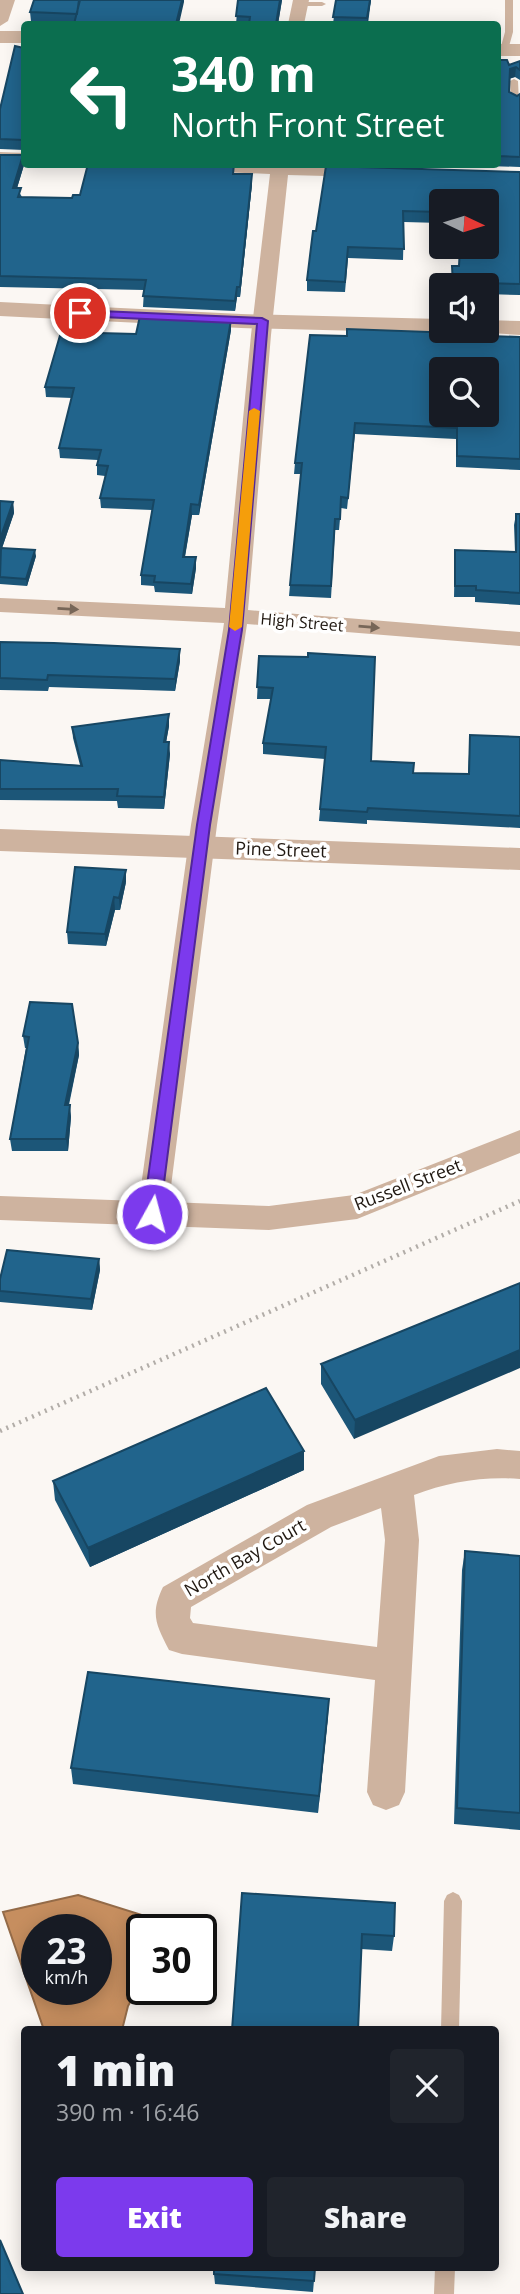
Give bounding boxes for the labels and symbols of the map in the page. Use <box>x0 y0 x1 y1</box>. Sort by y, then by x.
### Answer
north arrow <box>429 189 499 259</box>
pin <box>50 283 110 343</box>
one-way arrow <box>57 603 79 614</box>
street label: High Street <box>260 607 345 637</box>
one-way arrow <box>358 622 380 633</box>
street label: Pine Street <box>235 835 327 863</box>
street label: Russell Street <box>350 1153 465 1216</box>
position arrow <box>115 1177 189 1251</box>
street label: North Bay Court <box>180 1513 309 1602</box>
speed limit sign: 30 <box>126 1914 217 2005</box>

